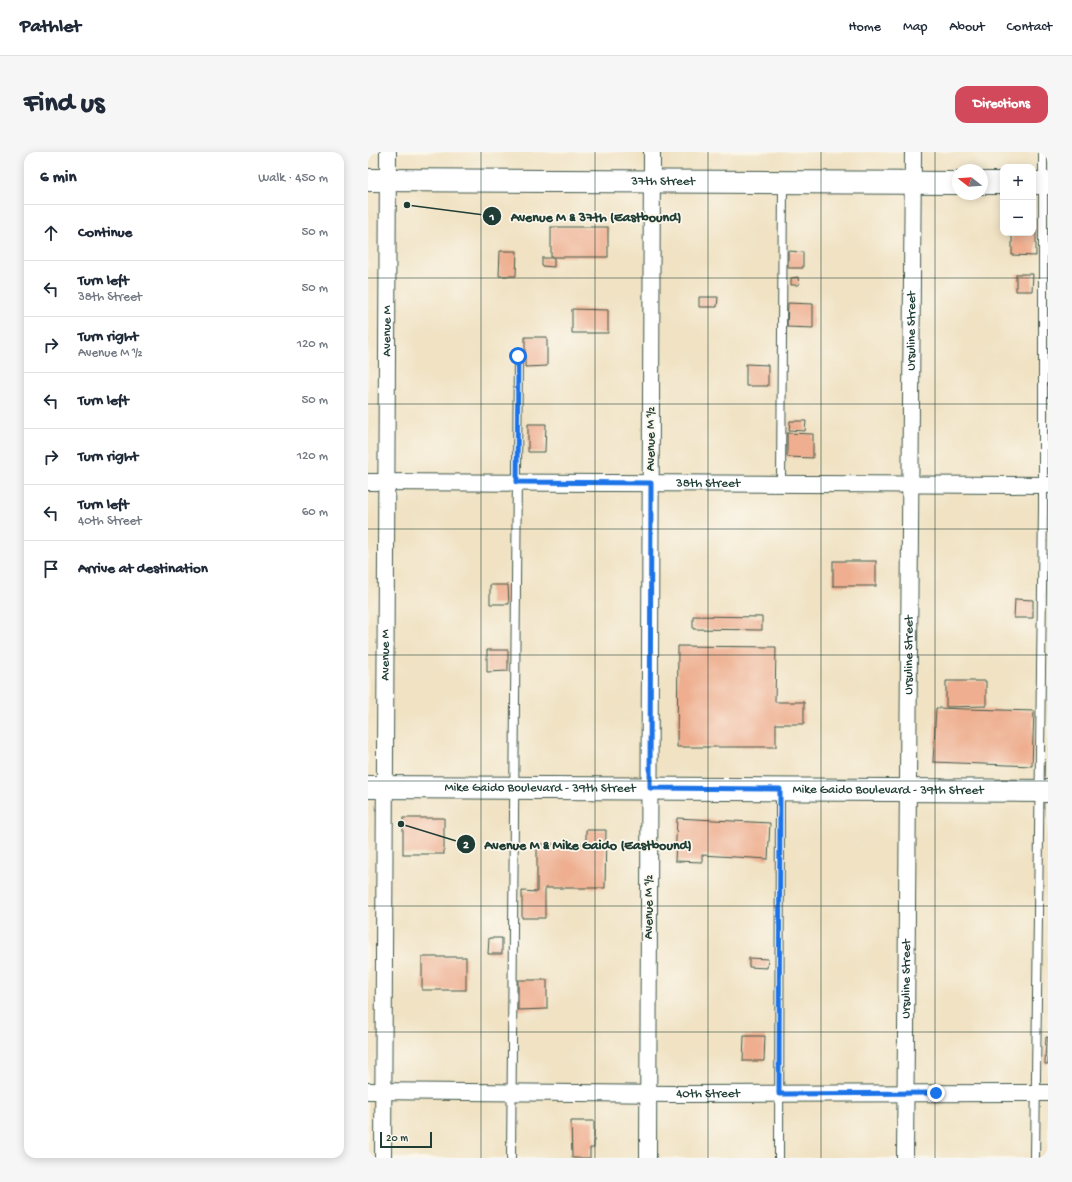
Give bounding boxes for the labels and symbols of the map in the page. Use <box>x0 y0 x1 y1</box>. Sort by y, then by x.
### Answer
north arrow <box>952 164 988 200</box>
street label: 37th Street <box>630 174 697 189</box>
callout: Avenue M & 37th (Eastbound) <box>482 203 689 229</box>
text: Avenue M & 37th (Eastbound) <box>510 210 681 227</box>
text: 1 <box>489 211 495 225</box>
street label: Ursuline Street <box>904 290 919 371</box>
street label: Avenue M <box>379 304 395 357</box>
route start <box>509 347 527 365</box>
street label: Avenue M ½ <box>644 407 659 471</box>
street label: 38th Street <box>675 476 742 491</box>
street label: Ursuline Street <box>901 614 917 695</box>
street label: Avenue M <box>378 628 393 681</box>
street label: Mike Gaido Boulevard - 39th Street <box>444 780 637 796</box>
street label: Mike Gaido Boulevard - 39th Street <box>792 782 985 798</box>
callout: Avenue M & Mike Gaido (Eastbound) <box>456 831 700 857</box>
text: Avenue M & Mike Gaido (Eastbound) <box>483 838 692 855</box>
text: 2 <box>463 839 469 853</box>
street label: Avenue M ½ <box>642 875 657 939</box>
street label: Ursuline Street <box>899 938 914 1019</box>
route end <box>927 1084 945 1102</box>
street label: 40th Street <box>676 1086 742 1101</box>
scale bar <box>380 1130 432 1149</box>

